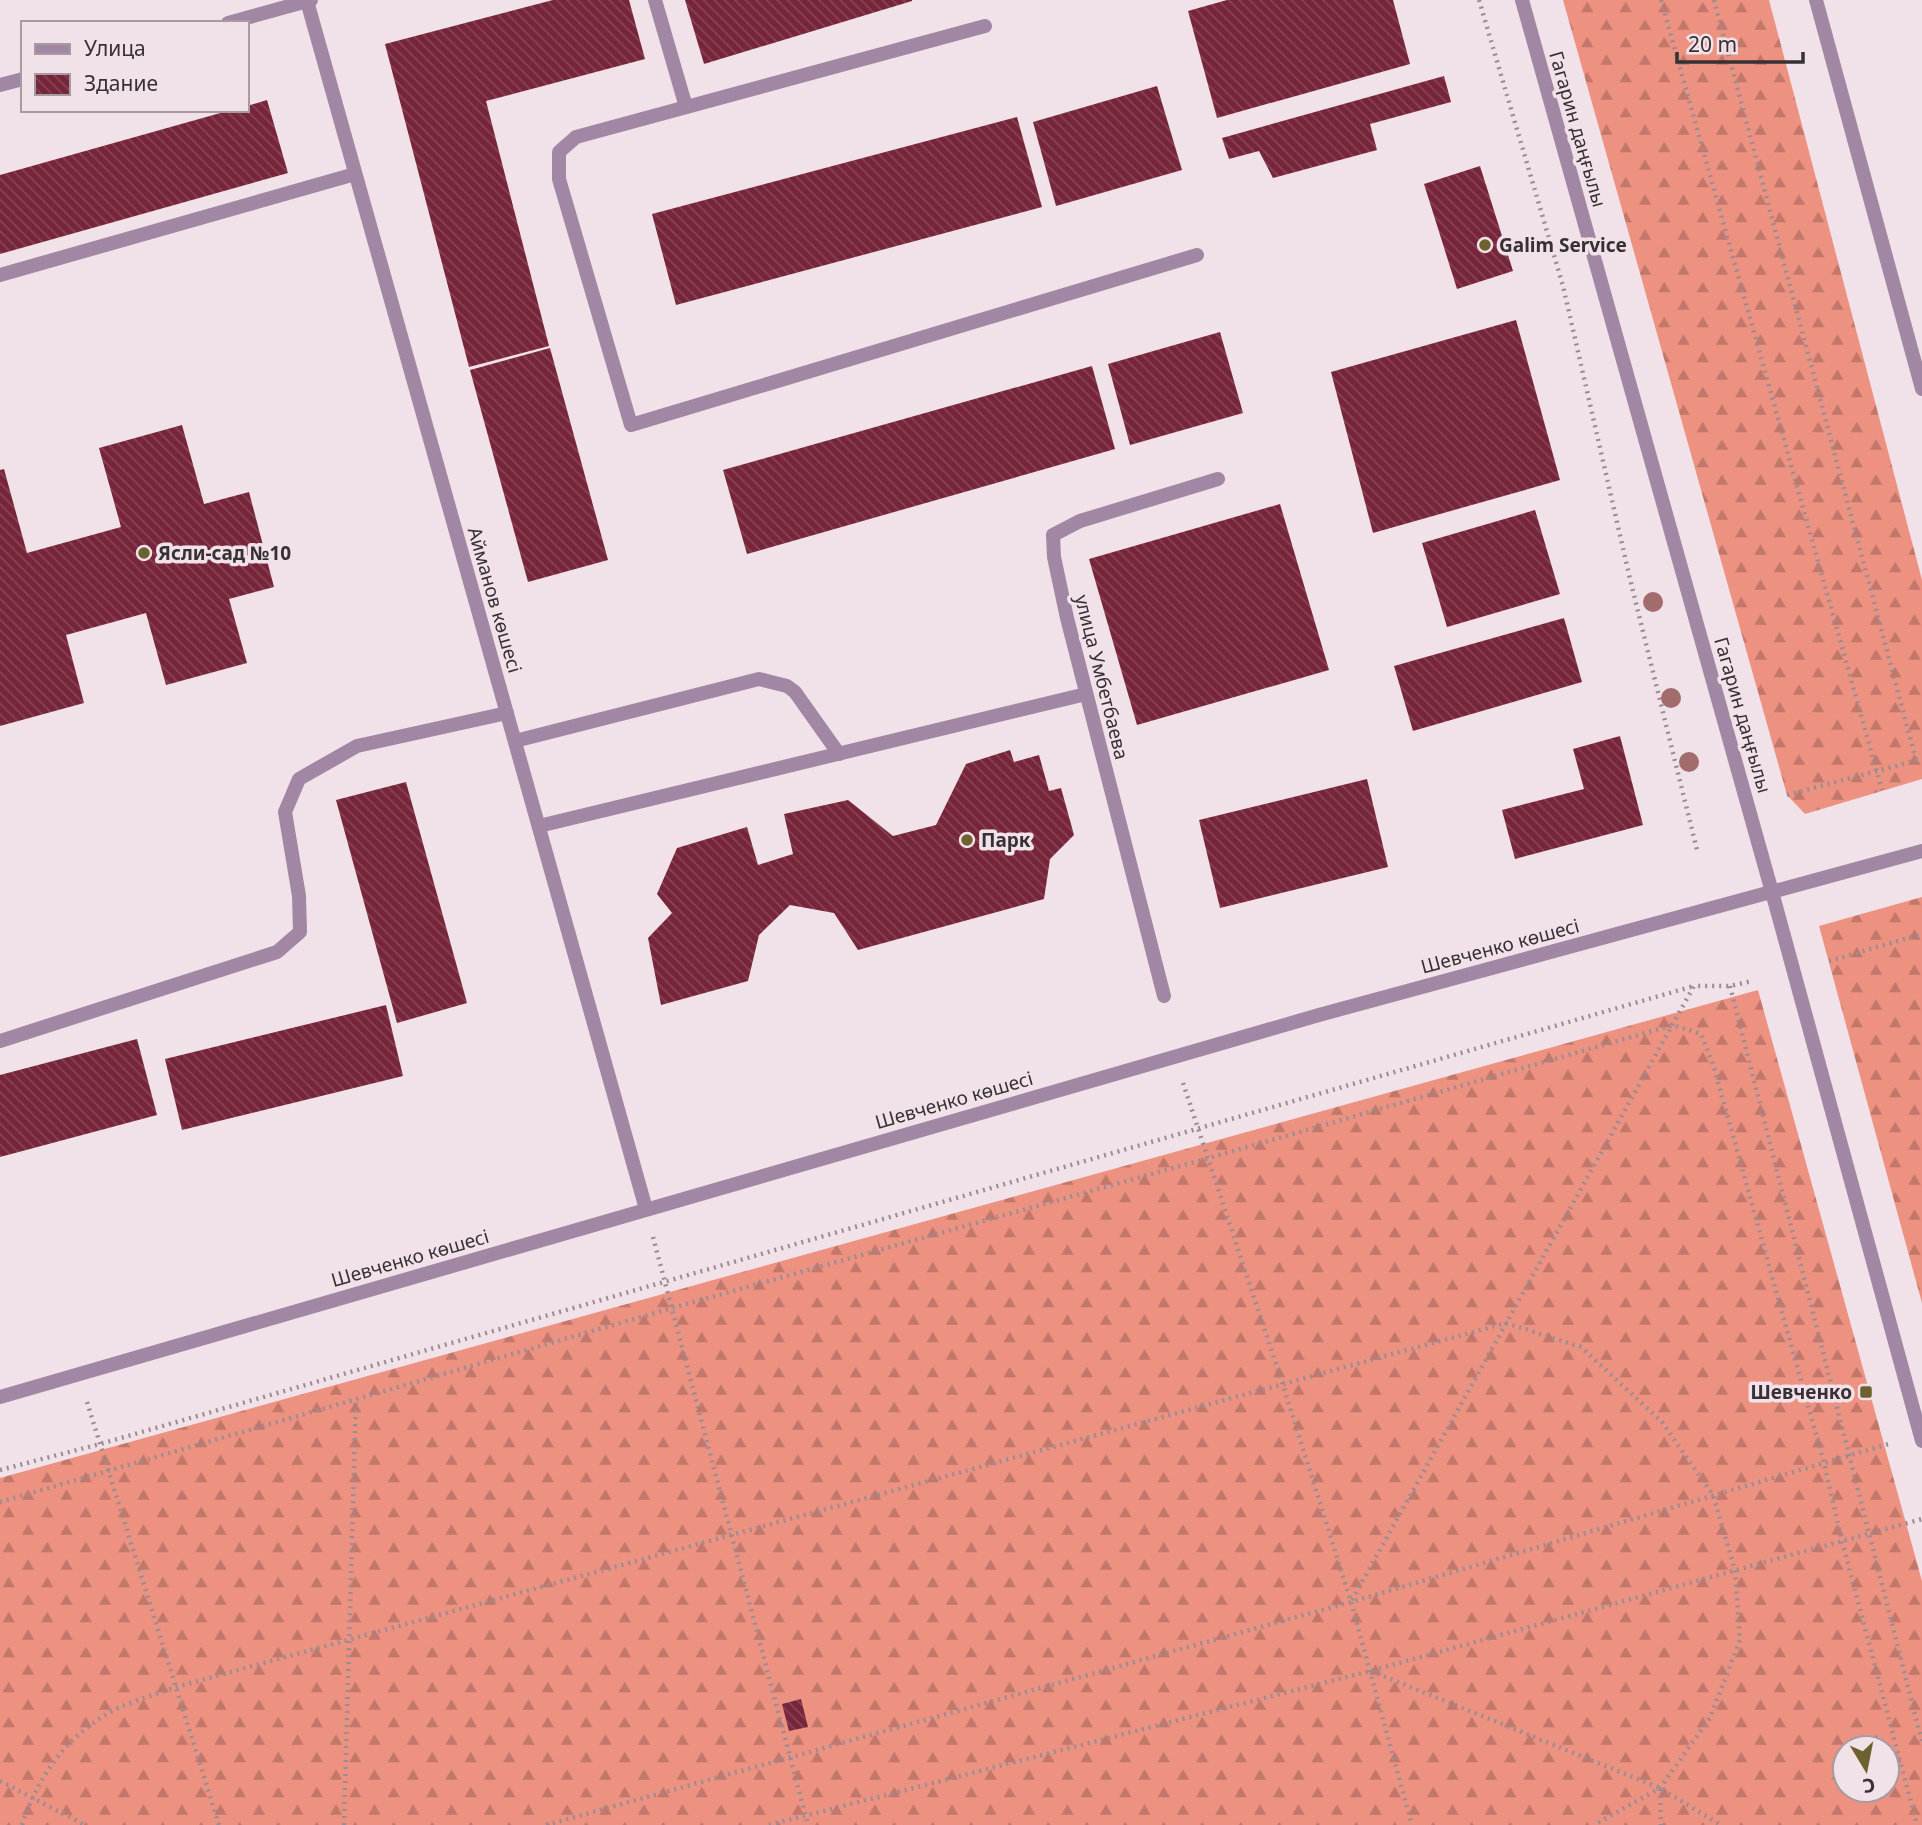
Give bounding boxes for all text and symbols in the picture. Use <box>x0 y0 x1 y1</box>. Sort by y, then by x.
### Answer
legend <box>21 21 248 112</box>
scale bar <box>1677 21 1803 65</box>
text: 20 m <box>1688 30 1737 58</box>
text: Улица <box>84 34 146 62</box>
street label: Гагарин даңғылы <box>1543 48 1613 210</box>
text: Здание <box>84 69 158 97</box>
place label: Galim Service <box>1499 232 1627 258</box>
marker: Galim Service <box>1477 237 1493 253</box>
street label: Айманов көшесі <box>462 524 528 676</box>
place label: Ясли-сад №10 <box>158 540 291 566</box>
marker: Ясли-сад №10 <box>136 545 152 561</box>
street label: улица Умбетбаева <box>1069 592 1135 762</box>
street label: Гагарин даңғылы <box>1708 634 1778 796</box>
place label: Парк <box>981 827 1031 853</box>
marker: Парк <box>959 832 975 848</box>
street label: Шевченко көшесі <box>1418 912 1582 980</box>
street label: Шевченко көшесі <box>872 1065 1036 1135</box>
street label: Шевченко көшесі <box>328 1223 492 1293</box>
place label: Шевченко <box>1751 1379 1852 1405</box>
marker: Шевченко <box>1858 1384 1874 1400</box>
north arrow <box>1831 1734 1901 1804</box>
text: С <box>1861 1772 1877 1800</box>

